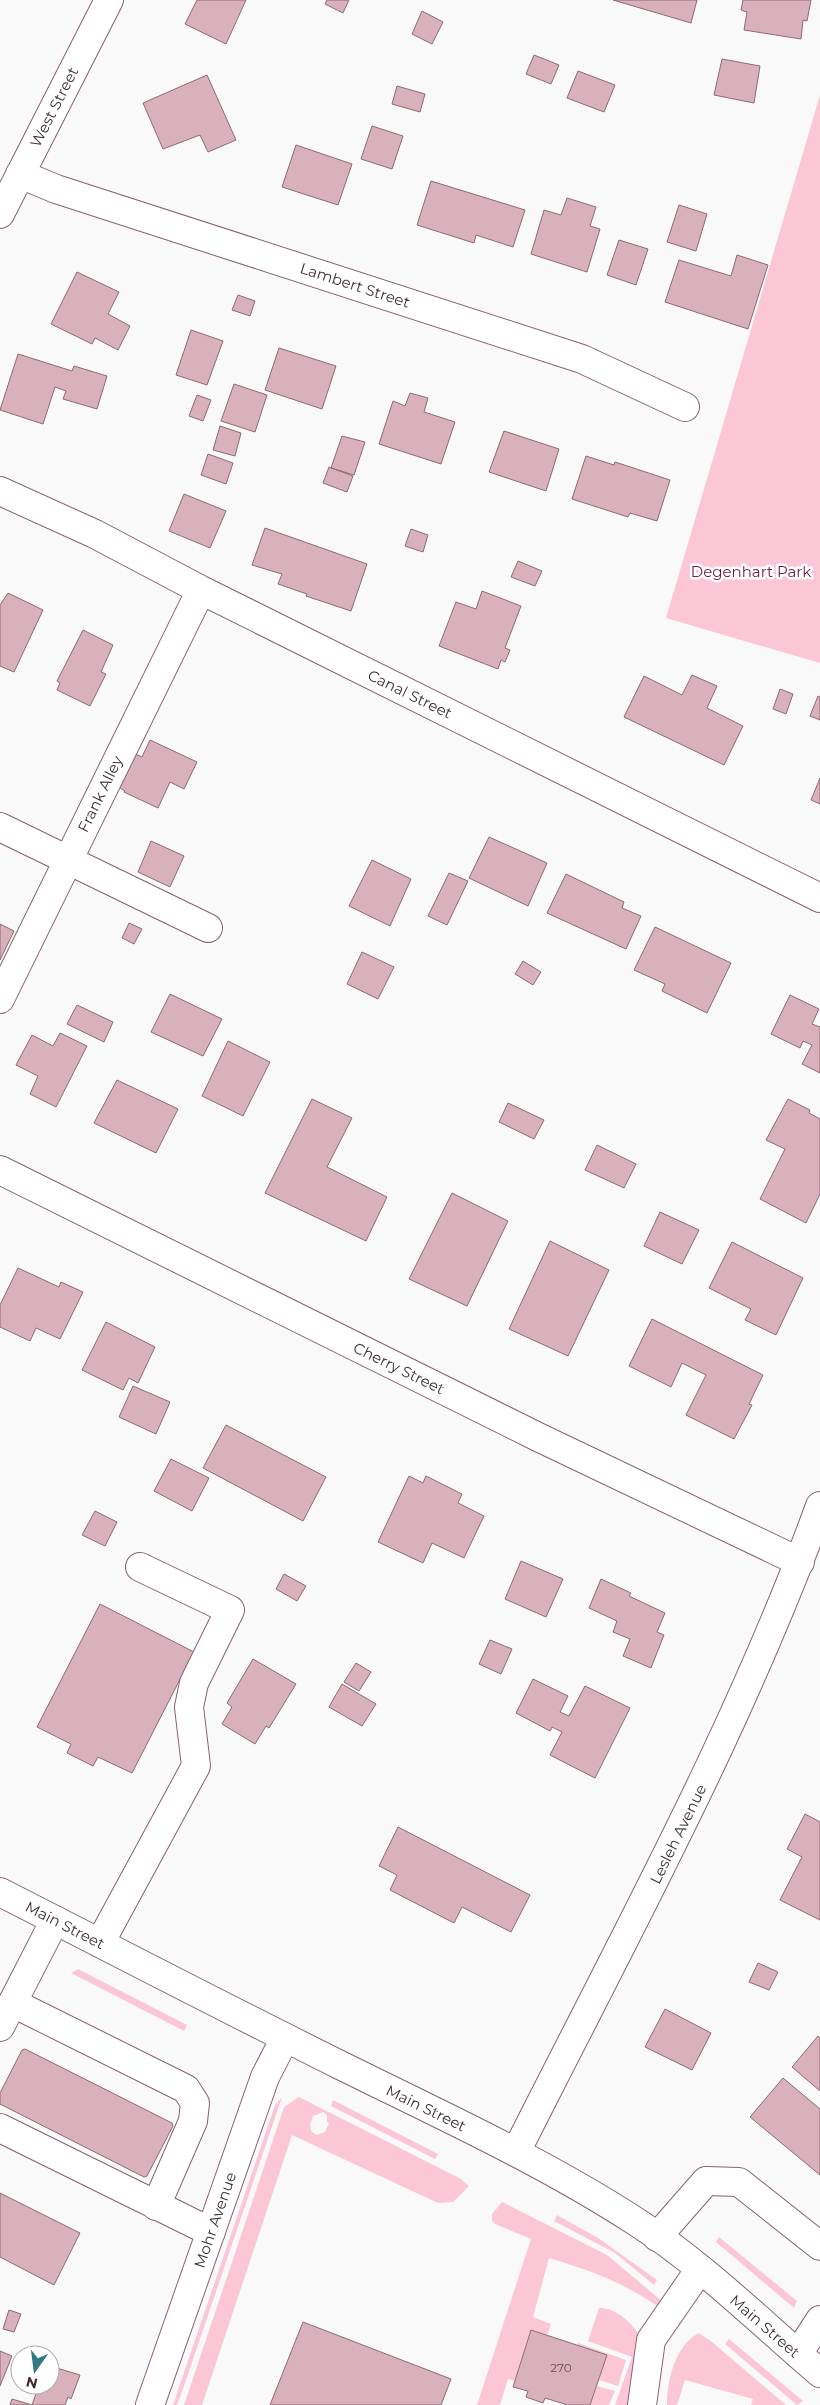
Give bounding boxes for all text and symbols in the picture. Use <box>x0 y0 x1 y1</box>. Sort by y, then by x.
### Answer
street label: West Street <box>26 64 82 150</box>
street label: Lambert Street <box>298 258 412 312</box>
park label: Degenhart Park <box>691 562 811 581</box>
street label: Canal Street <box>365 665 455 723</box>
street label: Frank Alley <box>73 752 127 835</box>
street label: Cherry Street <box>350 1338 448 1398</box>
street label: Lesleh Avenue <box>646 1781 710 1887</box>
street label: Main Street <box>22 1897 108 1953</box>
street label: Main Street <box>383 2080 469 2136</box>
street label: Mohr Avenue <box>190 2169 240 2271</box>
street label: Main Street <box>726 2290 804 2362</box>
north arrow <box>10 2345 60 2395</box>
house number: 270 <box>550 2360 572 2375</box>
text: N <box>24 2373 40 2393</box>

